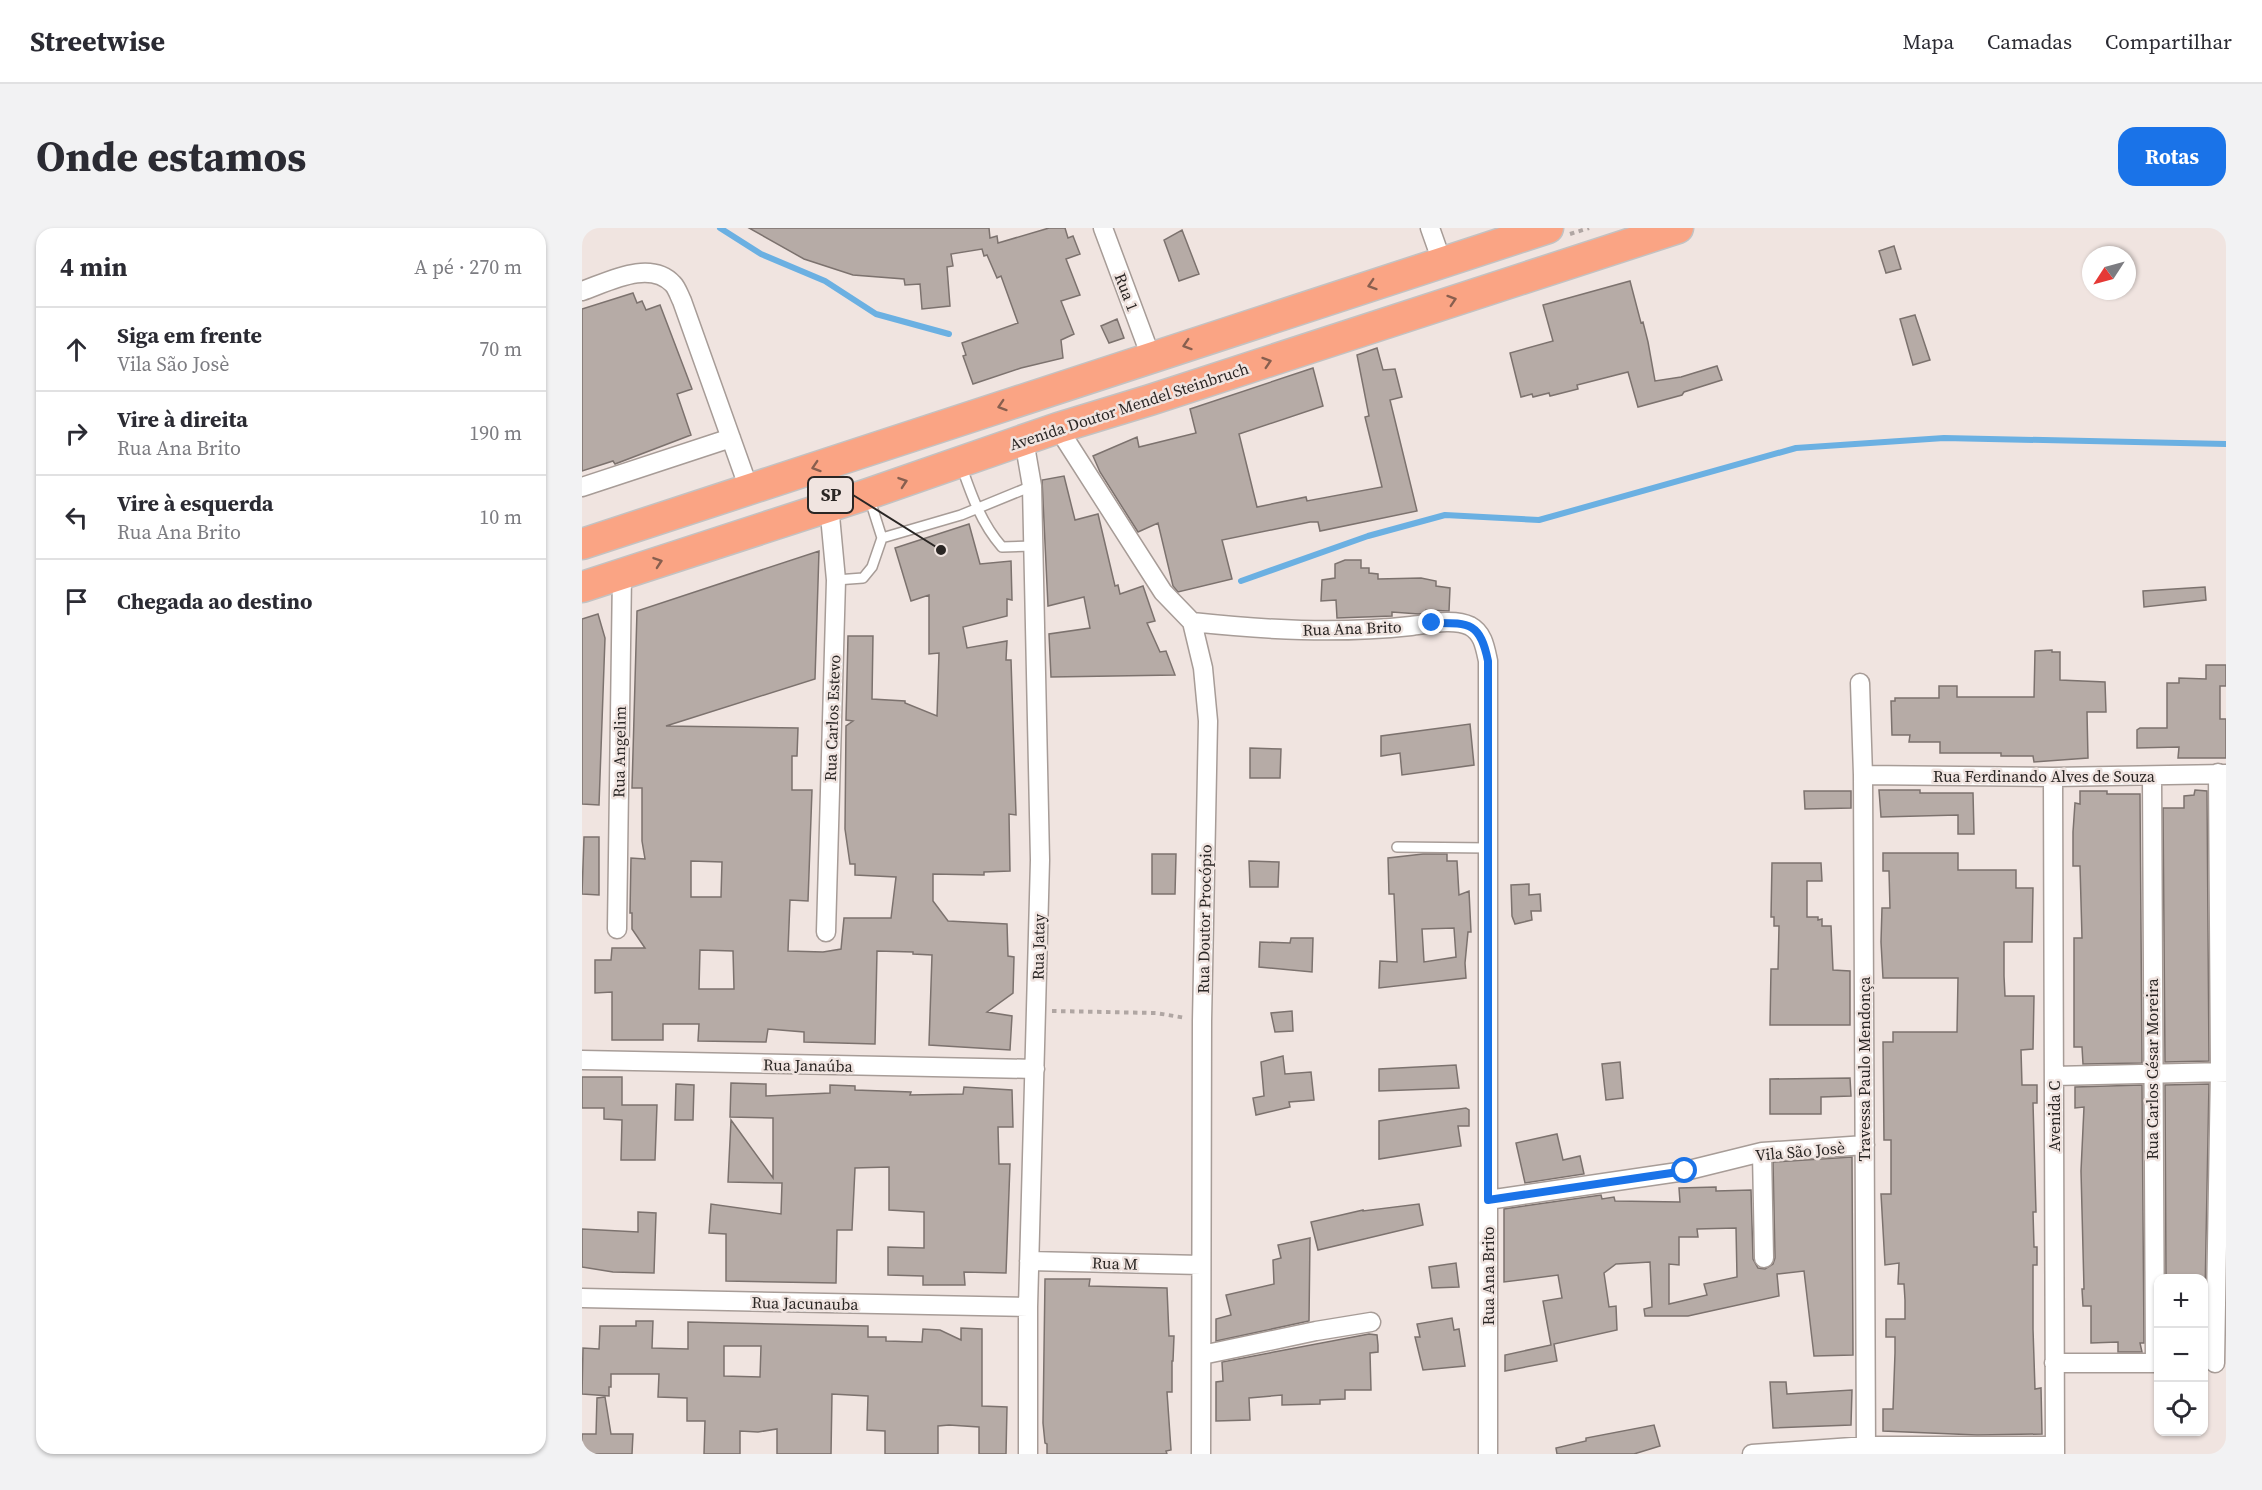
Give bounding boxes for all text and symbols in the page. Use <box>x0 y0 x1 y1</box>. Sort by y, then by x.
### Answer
text: Streetwise <box>30 22 165 60</box>
text: Mapa <box>1902 27 1954 56</box>
text: Camadas <box>1987 27 2072 56</box>
text: Compartilhar <box>2105 27 2232 56</box>
text: Onde estamos <box>36 127 306 185</box>
button: Rotas <box>2118 127 2226 186</box>
north arrow <box>2082 246 2136 300</box>
text: 4 min <box>60 249 127 285</box>
text: A pé · 270 m <box>414 253 522 281</box>
street label: Rua 1 <box>1110 270 1144 314</box>
one-way arrow <box>1367 278 1378 290</box>
one-way arrow <box>1446 295 1457 307</box>
text: Siga em frente <box>117 320 262 350</box>
icon: ahead <box>60 333 93 366</box>
text: 70 m <box>479 335 522 363</box>
one-way arrow <box>1182 338 1193 350</box>
text: Vila São Josè <box>117 350 229 378</box>
one-way arrow <box>1261 356 1272 369</box>
street label: Avenida Doutor Mendel Steinbruch <box>1007 357 1252 455</box>
one-way arrow <box>997 399 1008 411</box>
text: Vire à direita <box>117 404 248 434</box>
icon: right <box>60 417 93 450</box>
text: 190 m <box>469 419 522 447</box>
text: Rua Ana Brito <box>117 434 241 462</box>
one-way arrow <box>811 460 822 472</box>
one-way arrow <box>897 476 908 489</box>
callout: SP <box>808 477 853 513</box>
text: SP <box>821 482 841 507</box>
text: Vire à esquerda <box>117 488 273 518</box>
icon: left <box>60 501 93 534</box>
text: 10 m <box>479 503 522 531</box>
text: Rua Ana Brito <box>117 518 241 546</box>
one-way arrow <box>652 557 663 570</box>
icon: arrive <box>60 585 93 618</box>
text: Chegada ao destino <box>117 586 312 616</box>
route end <box>1418 609 1444 635</box>
street label: Rua Ana Brito <box>1302 615 1402 641</box>
street label: Rua Carlos Estevo <box>819 654 845 782</box>
street label: Rua Angelim <box>607 706 631 798</box>
street label: Rua Ferdinando Alves de Souza <box>1933 765 2156 787</box>
street label: Rua Doutor Procópio <box>1192 844 1216 994</box>
street label: Rua Jatay <box>1026 913 1050 980</box>
street label: Travessa Paulo Mendonça <box>1853 976 1875 1161</box>
street label: Rua Carlos César Moreira <box>2141 977 2163 1160</box>
street label: Rua Janaúba <box>763 1053 854 1077</box>
street label: Avenida C <box>2043 1081 2065 1151</box>
street label: Vila São Josè <box>1754 1136 1846 1166</box>
route start <box>1671 1157 1697 1183</box>
street label: Rua Ana Brito <box>1477 1226 1499 1326</box>
street label: Rua M <box>1092 1251 1138 1275</box>
map controls <box>2154 1274 2208 1436</box>
button: + <box>2154 1274 2208 1328</box>
street label: Rua Jacunauba <box>751 1291 859 1315</box>
button: − <box>2154 1328 2208 1382</box>
button: locate <box>2154 1382 2208 1436</box>

